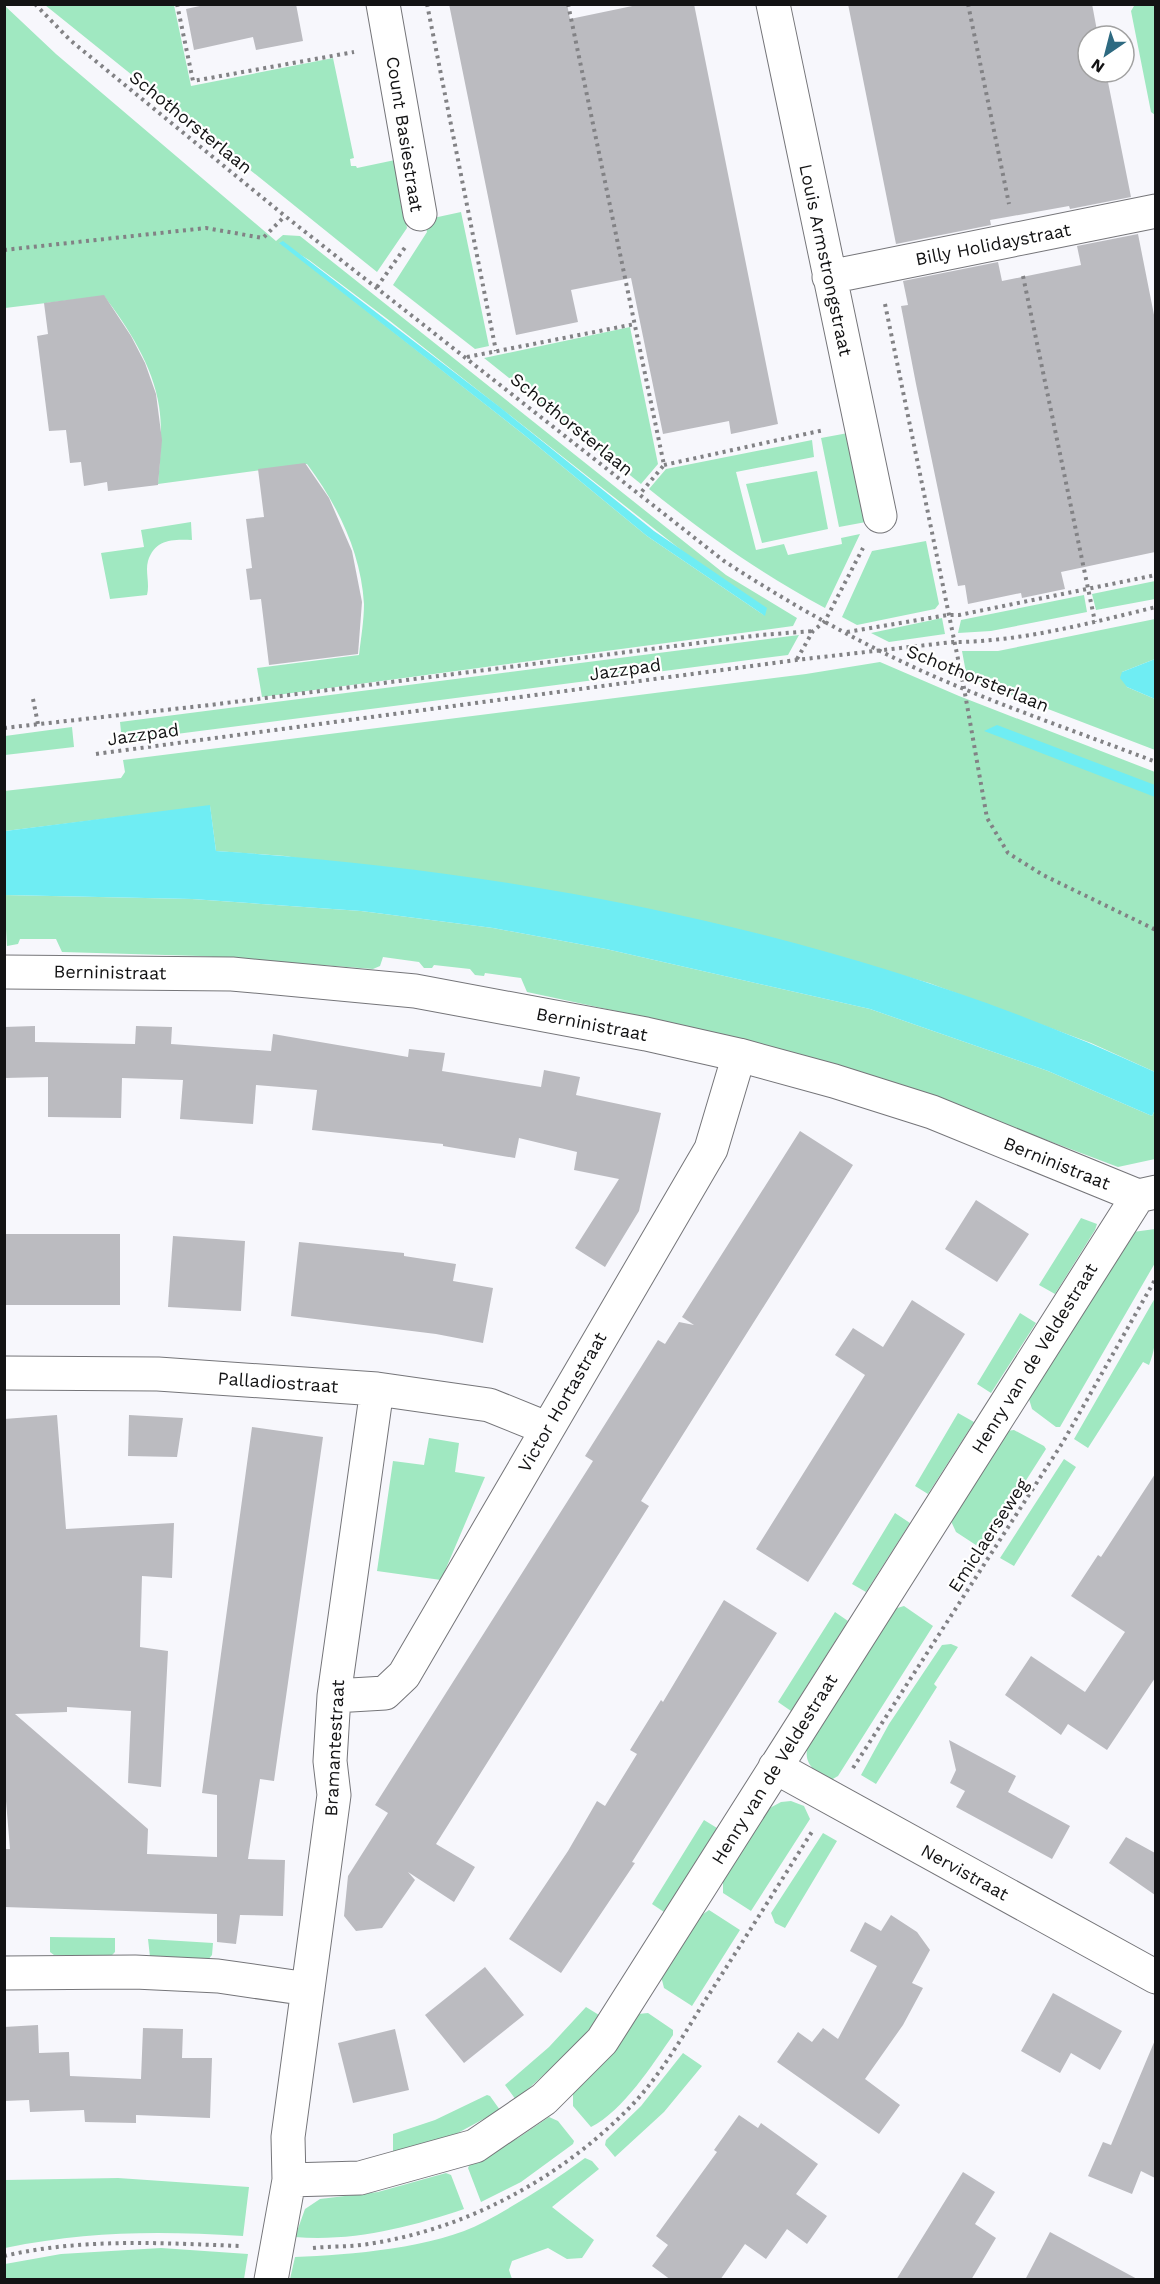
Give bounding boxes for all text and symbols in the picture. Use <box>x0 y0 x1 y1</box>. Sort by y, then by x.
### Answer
north arrow <box>1076 24 1136 84</box>
street label: Count Basiestraat <box>382 55 428 214</box>
text: N <box>1087 55 1108 77</box>
street label: Schothorsterlaan <box>125 66 257 178</box>
street label: Louis Armstrongstraat <box>795 162 857 358</box>
street label: Billy Holidaystraat <box>913 219 1073 269</box>
street label: Schothorsterlaan <box>506 368 638 480</box>
street label: Schothorsterlaan <box>904 640 1052 716</box>
street label: Jazzpad <box>588 654 662 684</box>
street label: Jazzpad <box>106 719 180 749</box>
street label: Berninistraat <box>53 961 167 983</box>
street label: Berninistraat <box>535 1003 650 1045</box>
street label: Berninistraat <box>1001 1132 1114 1194</box>
street label: Henry van de Veldestraat <box>967 1259 1102 1457</box>
street label: Victor Hortastraat <box>513 1328 611 1476</box>
street label: Palladiostraat <box>217 1367 339 1397</box>
street label: Emiclaerseweg <box>944 1474 1033 1596</box>
street label: Henry van de Veldestraat <box>707 1670 842 1868</box>
street label: Bramantestraat <box>320 1679 348 1817</box>
street label: Nervistraat <box>918 1839 1013 1905</box>

